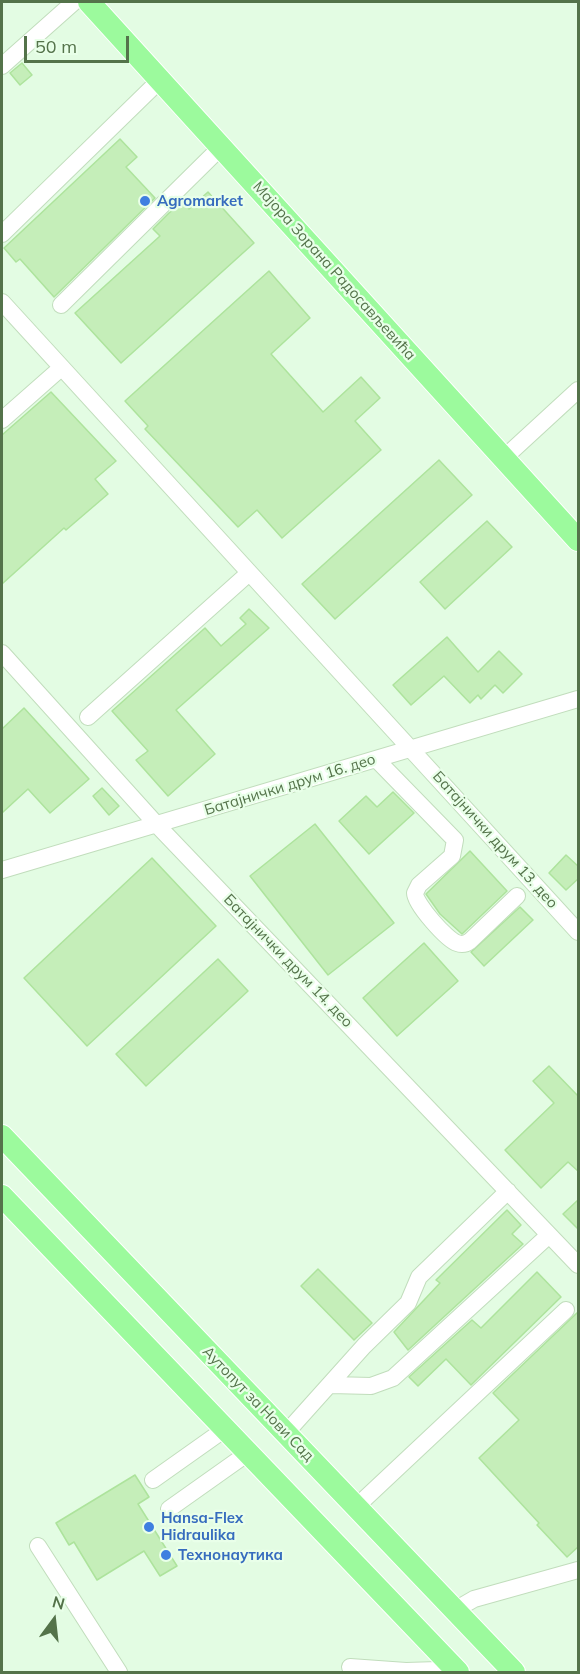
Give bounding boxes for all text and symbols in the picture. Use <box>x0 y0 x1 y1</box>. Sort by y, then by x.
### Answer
scale bar <box>27 24 132 62</box>
text: 50 m <box>35 35 77 58</box>
street label: Мајора Зорана Радосављевића <box>249 178 419 364</box>
place label: Agromarket <box>157 192 243 210</box>
marker: Agromarket <box>138 194 152 208</box>
street label: Батајнички друм 16. део <box>202 750 378 820</box>
street label: Батајнички друм 13. део <box>429 768 561 912</box>
street label: Батајнички друм 14. део <box>220 891 356 1031</box>
street label: Аутопут за Нови Сад <box>198 1343 318 1465</box>
place label: Hansa-Flex Hidraulika <box>161 1509 243 1544</box>
marker: Hansa-Flex Hidraulika <box>142 1520 156 1534</box>
place label: Технонаутика <box>178 1546 283 1564</box>
marker: Технонаутика <box>159 1548 173 1562</box>
north arrow <box>24 1590 84 1650</box>
text: N <box>50 1591 67 1614</box>

